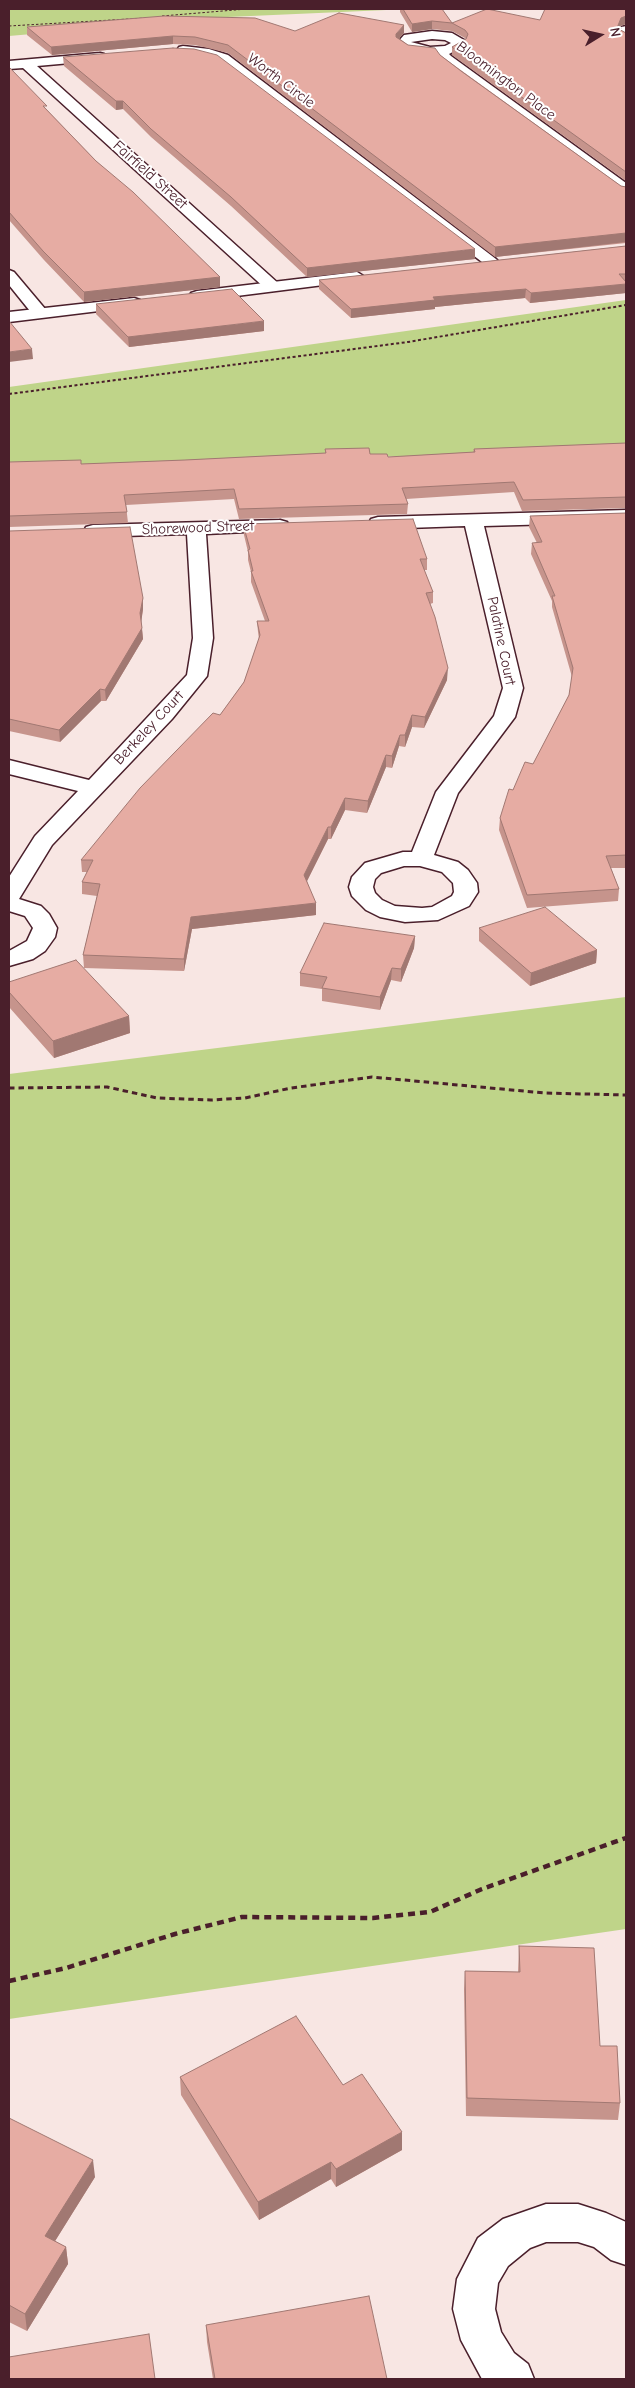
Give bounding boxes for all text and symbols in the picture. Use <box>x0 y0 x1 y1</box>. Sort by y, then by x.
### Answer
north arrow <box>575 10 625 60</box>
text: N <box>606 26 624 38</box>
street label: Bloomington Place <box>453 38 559 124</box>
street label: Worth Circle <box>244 50 318 112</box>
street label: Fairfield Street <box>109 137 191 213</box>
street label: Shorewood Street <box>141 517 255 539</box>
street label: Palatine Court <box>483 595 519 687</box>
street label: Berkeley Court <box>110 687 188 769</box>

